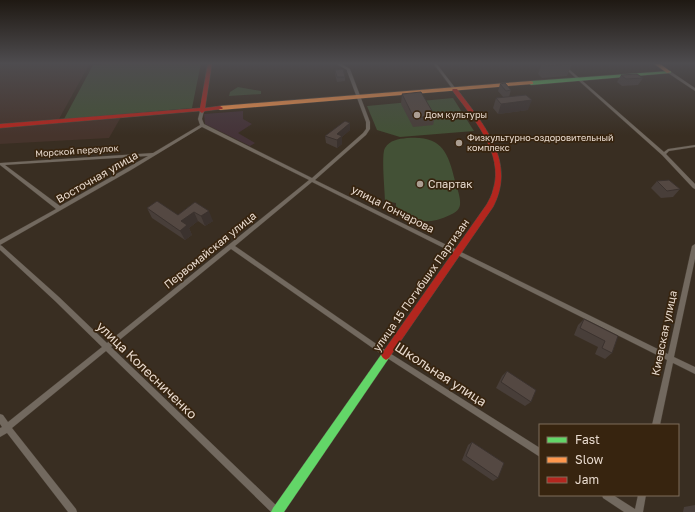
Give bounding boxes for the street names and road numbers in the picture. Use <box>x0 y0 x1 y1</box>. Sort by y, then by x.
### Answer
street label: Морской переулок <box>35 142 119 159</box>
street label: Восточная улица <box>54 148 140 205</box>
street label: улица Гончарова <box>350 182 437 235</box>
street label: Первомайская улица <box>161 208 258 291</box>
street label: улица 15 Погибших Партизан <box>370 216 472 354</box>
street label: Киевская улица <box>648 289 679 377</box>
street label: улица Колесниченко <box>93 318 201 422</box>
street label: Школьная улица <box>392 338 490 410</box>

